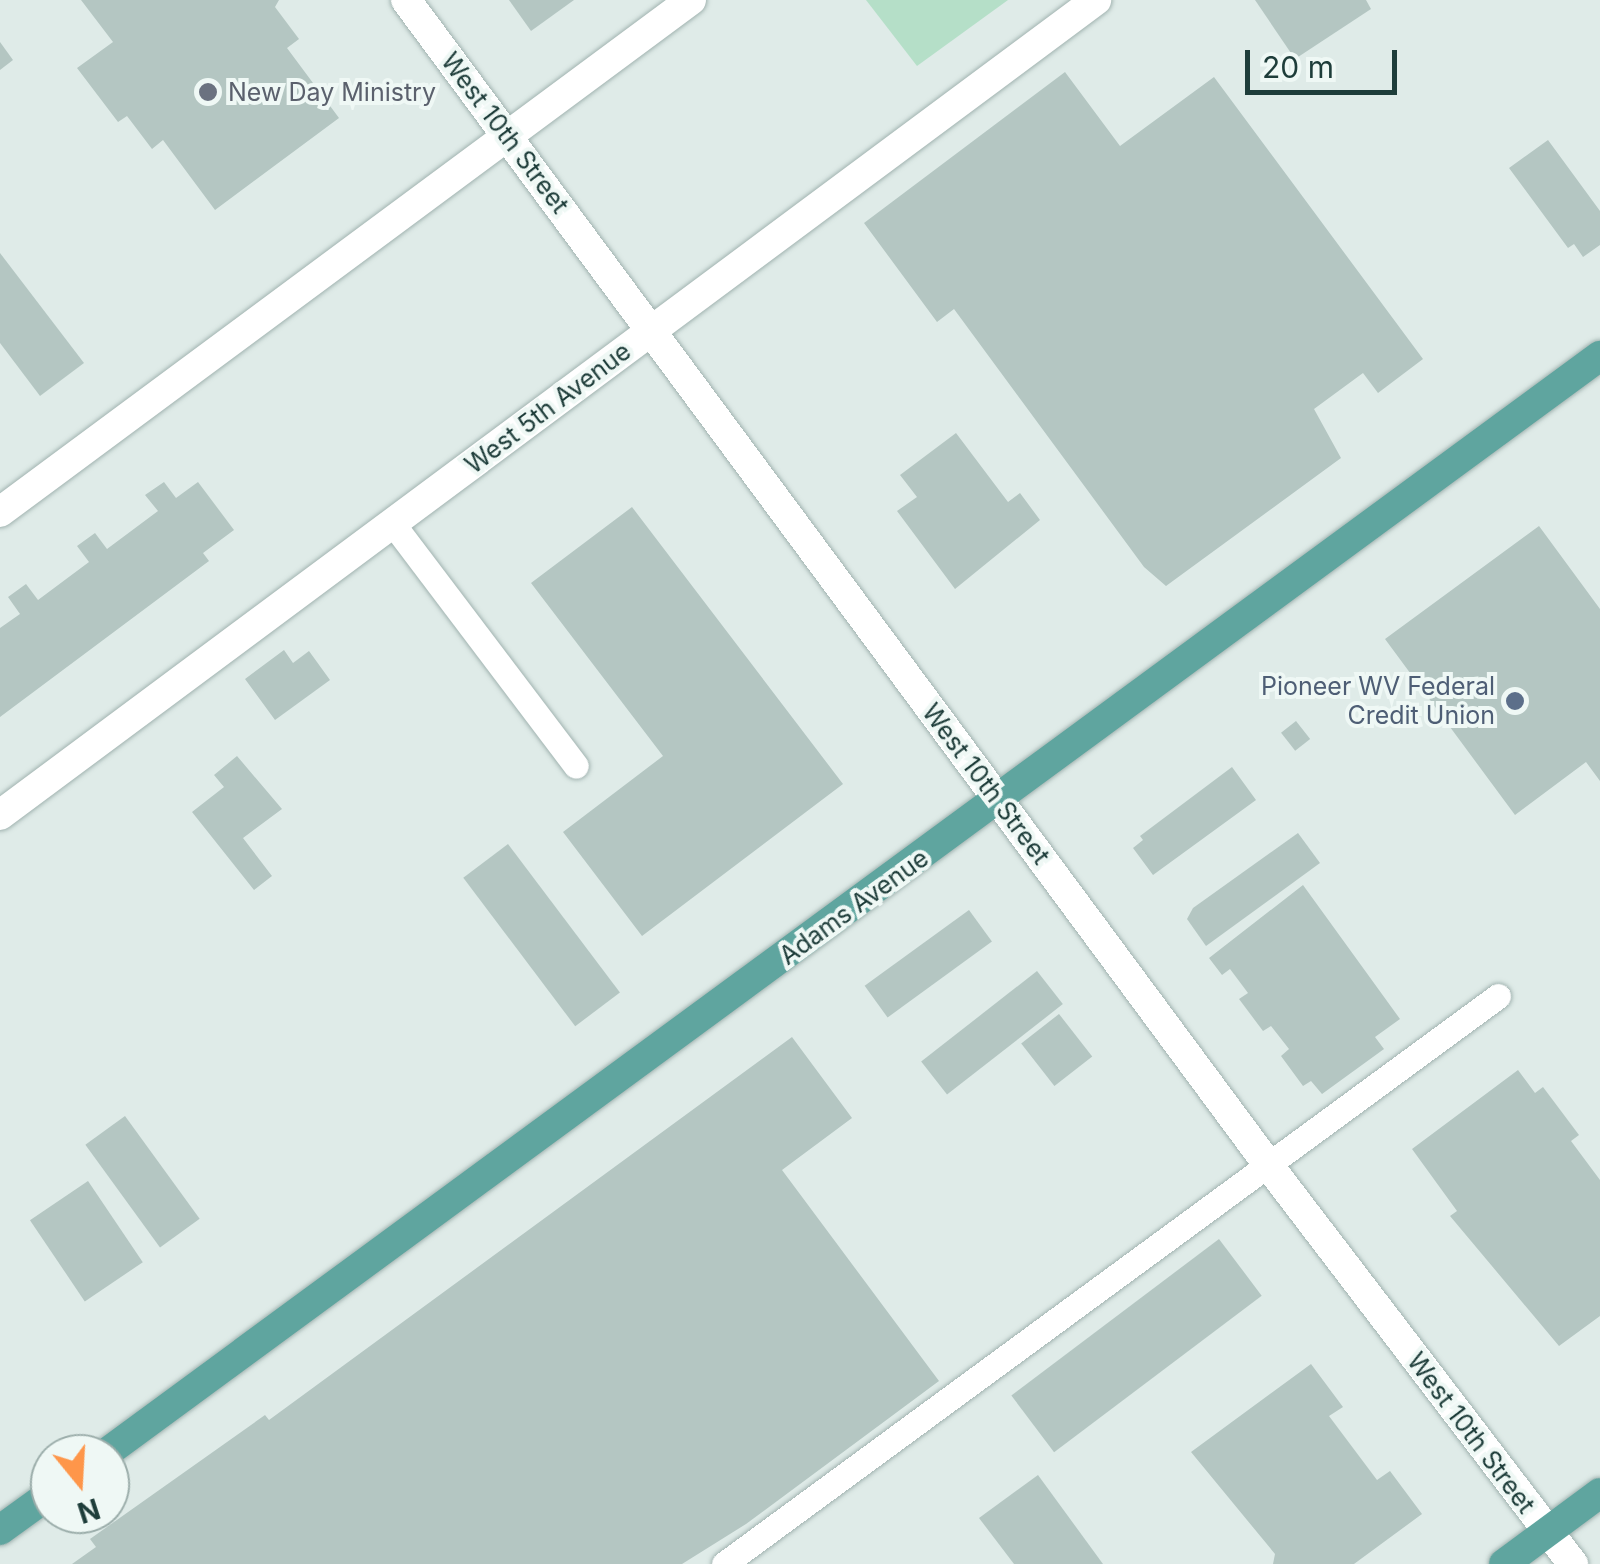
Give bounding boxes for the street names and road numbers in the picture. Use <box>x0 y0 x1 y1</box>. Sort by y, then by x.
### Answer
street label: West 10th Street <box>435 47 575 219</box>
street label: West 5th Avenue <box>459 336 637 480</box>
street label: West 10th Street <box>916 698 1056 870</box>
street label: Adams Avenue <box>774 843 934 971</box>
street label: West 10th Street <box>1401 1347 1541 1519</box>

